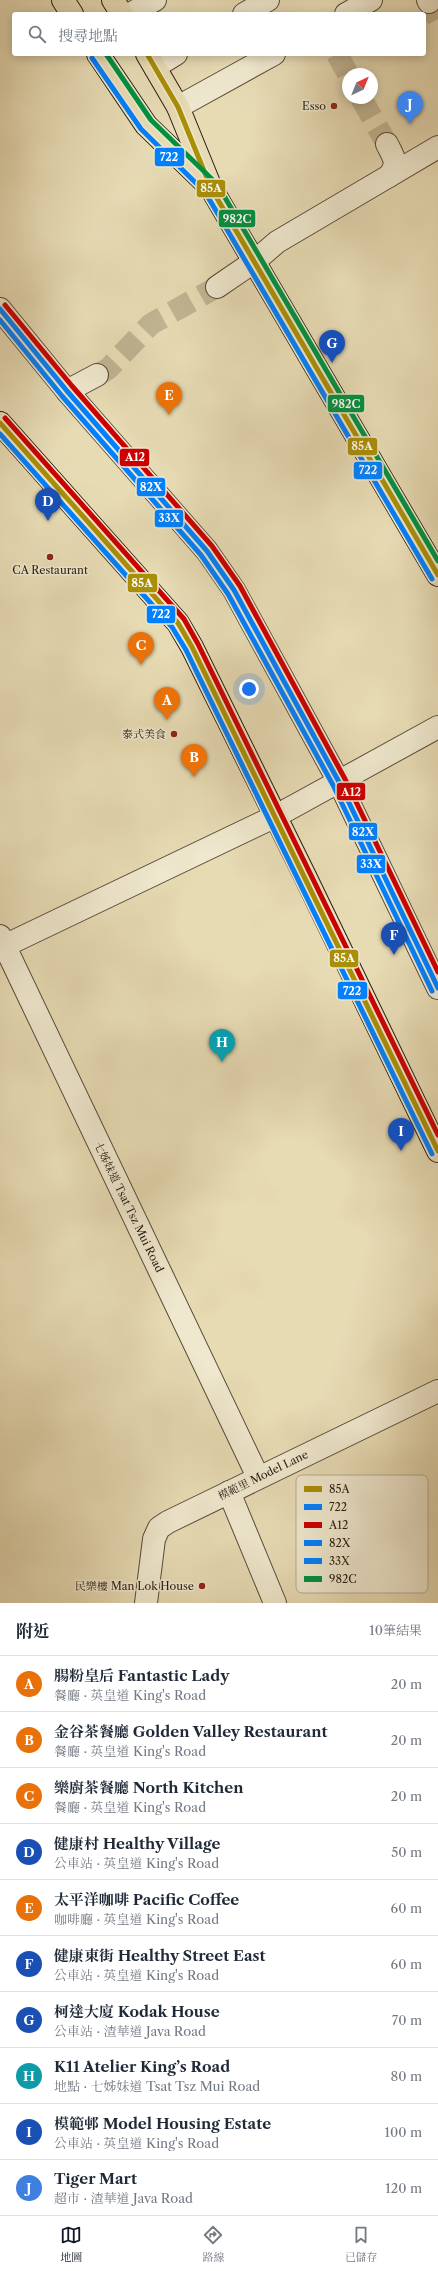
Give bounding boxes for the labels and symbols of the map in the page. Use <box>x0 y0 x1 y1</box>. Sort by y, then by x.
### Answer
north arrow <box>342 68 378 104</box>
pin: J <box>397 91 423 124</box>
place label: Esso <box>302 99 326 113</box>
marker: Esso <box>329 101 339 111</box>
line badge: 722 <box>154 147 185 167</box>
text: 722 <box>160 150 179 164</box>
line badge: 85A <box>196 179 226 198</box>
text: 85A <box>200 181 222 195</box>
line badge: 982C <box>218 209 256 228</box>
text: 982C <box>223 212 251 226</box>
pin: G <box>319 330 345 363</box>
pin: E <box>156 382 182 415</box>
line badge: 982C <box>327 394 365 413</box>
text: 982C <box>332 397 360 411</box>
line badge: 85A <box>347 437 378 456</box>
text: 85A <box>351 439 373 453</box>
line badge: A12 <box>119 448 150 467</box>
text: A12 <box>124 450 146 464</box>
line badge: 722 <box>353 461 383 480</box>
text: 722 <box>359 463 378 477</box>
line badge: 82X <box>136 477 166 497</box>
text: 82X <box>140 480 163 494</box>
pin: D <box>35 488 61 521</box>
line badge: 33X <box>154 509 184 528</box>
text: 33X <box>158 511 181 525</box>
marker: CA Restaurant <box>45 552 55 562</box>
place label: CA Restaurant <box>12 563 88 577</box>
line badge: 85A <box>127 573 158 593</box>
text: 85A <box>131 576 153 590</box>
line badge: 722 <box>146 605 176 624</box>
text: 722 <box>152 607 171 621</box>
pin: C <box>128 632 154 665</box>
your location <box>239 679 259 699</box>
pin: A <box>154 687 180 720</box>
place label: 泰式美食 <box>122 727 166 741</box>
marker: 泰式美食 <box>169 729 179 739</box>
pin: B <box>181 744 207 777</box>
line badge: A12 <box>336 782 366 801</box>
text: A12 <box>340 785 362 799</box>
line badge: 82X <box>348 822 378 841</box>
text: 82X <box>352 825 375 839</box>
line badge: 33X <box>356 854 386 874</box>
text: 33X <box>360 857 383 871</box>
pin: F <box>381 922 407 955</box>
line badge: 85A <box>329 949 359 968</box>
text: 85A <box>333 951 355 965</box>
line badge: 722 <box>337 981 368 1000</box>
text: 722 <box>343 984 362 998</box>
pin: H <box>209 1029 235 1062</box>
pin: I <box>388 1118 414 1151</box>
street label: 七姊妹道 Tsat Tsz Mui Road <box>91 1139 167 1275</box>
street label: 模範里 Model Lane <box>216 1447 310 1503</box>
legend <box>296 1475 428 1593</box>
text: 85A <box>329 1482 350 1496</box>
text: 722 <box>329 1500 347 1514</box>
text: A12 <box>328 1518 348 1532</box>
text: 82X <box>329 1536 351 1550</box>
text: 33X <box>329 1554 350 1568</box>
text: 982C <box>329 1572 357 1586</box>
place label: 民樂樓 Man Lok House <box>75 1579 194 1593</box>
marker: 民樂樓 Man Lok House <box>197 1581 207 1591</box>

